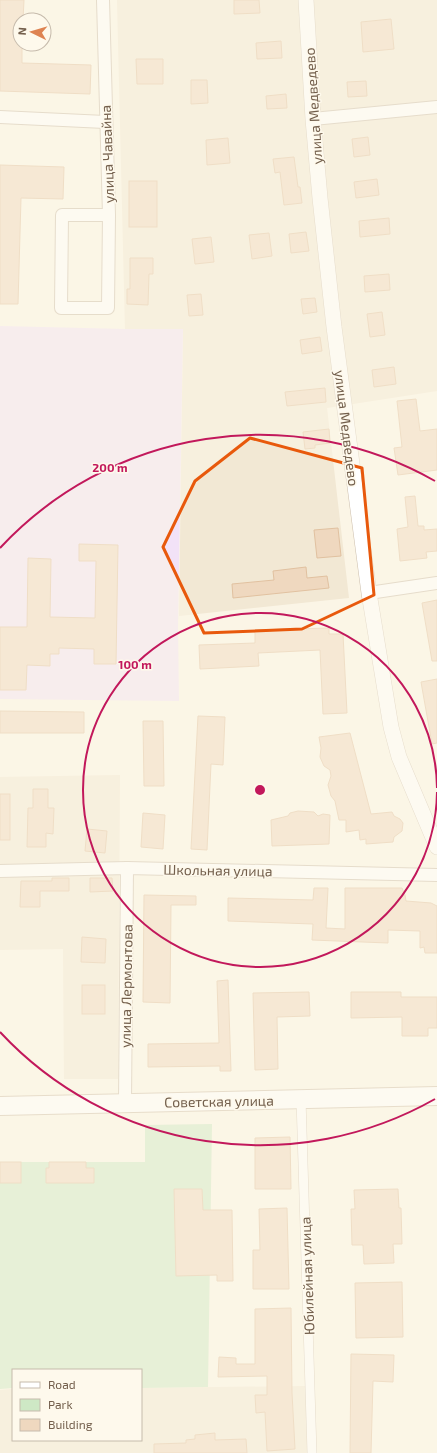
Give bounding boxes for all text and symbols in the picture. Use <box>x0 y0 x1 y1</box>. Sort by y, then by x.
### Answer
north arrow <box>12 12 52 52</box>
text: N <box>15 27 28 36</box>
street label: улица Медведево <box>300 47 326 165</box>
street label: улица Чавайна <box>97 105 117 203</box>
street label: улица Медведево <box>331 369 363 487</box>
text: 200 m <box>92 460 128 474</box>
text: 100 m <box>118 657 152 671</box>
centre of rings <box>253 783 267 797</box>
street label: Школьная улица <box>163 861 273 879</box>
street label: улица Лермонтова <box>116 924 136 1048</box>
street label: Советская улица <box>164 1092 274 1110</box>
street label: Юбилейная улица <box>296 1216 318 1336</box>
legend <box>12 1369 142 1441</box>
text: Road <box>48 1377 76 1391</box>
text: Park <box>48 1397 73 1411</box>
text: Building <box>48 1417 93 1431</box>

